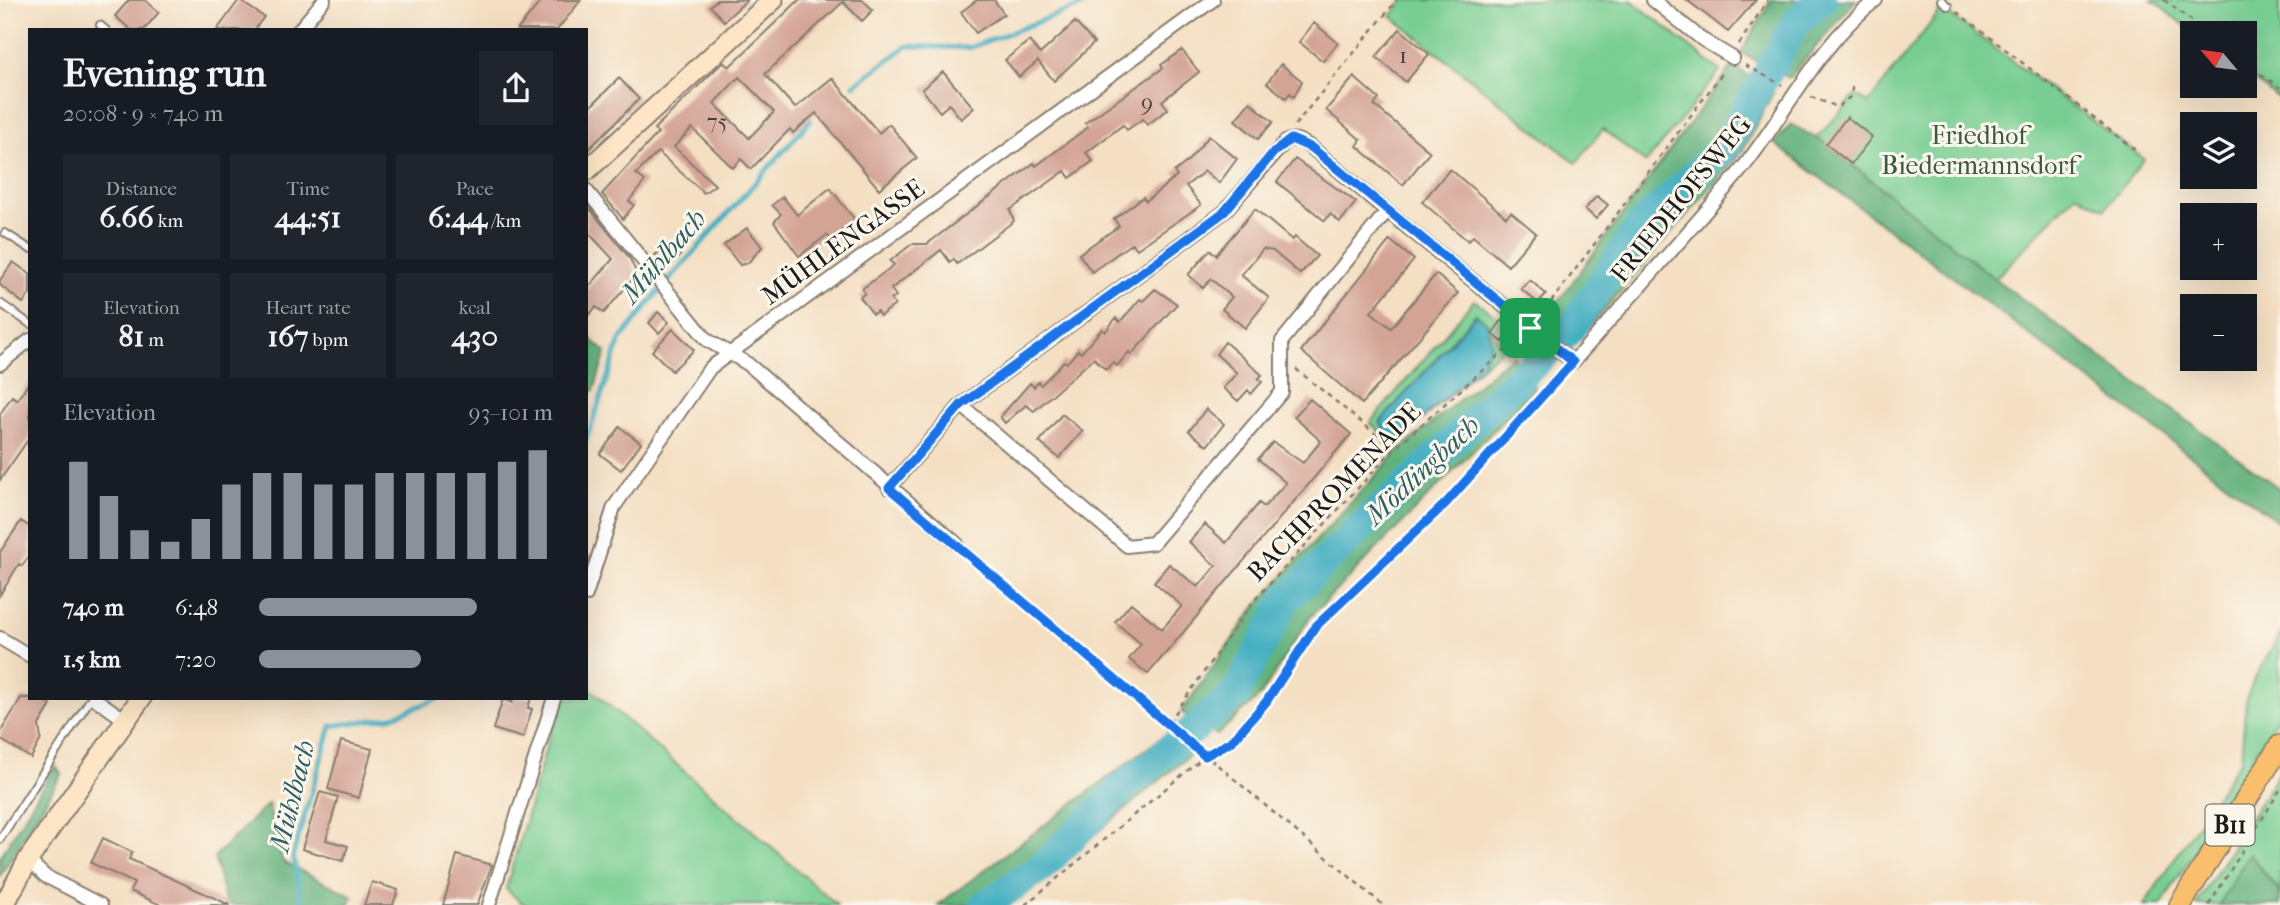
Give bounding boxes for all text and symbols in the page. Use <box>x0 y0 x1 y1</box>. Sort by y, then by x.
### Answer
north arrow <box>2180 21 2258 98</box>
map controls <box>2180 21 2257 371</box>
house number: 1 <box>1399 42 1407 69</box>
text: Evening run <box>63 51 266 96</box>
button: share <box>479 51 553 125</box>
house number: 9 <box>1141 89 1153 116</box>
text: 20:08 · 9 × 740 m <box>63 100 223 127</box>
house number: 75 <box>706 108 728 135</box>
street label: FRIEDHOFSWEG <box>1604 109 1758 289</box>
button: layers <box>2180 112 2257 189</box>
park label: Friedhof Biedermannsdorf <box>1881 120 2082 181</box>
street label: MÜHLENGASSE <box>756 173 930 311</box>
text: Distance <box>106 178 177 200</box>
text: Time <box>286 178 330 200</box>
text: Pace <box>456 178 494 200</box>
text: 6.66 <box>99 200 154 235</box>
text: 44:51 <box>275 200 341 235</box>
text: 6:44 <box>428 200 487 235</box>
water label: Mühlbach <box>612 202 713 311</box>
button: + <box>2180 203 2257 280</box>
text: km <box>154 210 183 232</box>
text: /km <box>487 210 521 232</box>
button: − <box>2180 294 2257 371</box>
text: Elevation <box>103 297 180 319</box>
text: Heart rate <box>265 297 351 319</box>
text: kcal <box>459 297 491 319</box>
pin <box>1500 298 1560 358</box>
icon: arrive <box>1511 309 1549 347</box>
text: 81 <box>119 319 144 354</box>
text: 167 <box>267 319 309 354</box>
text: 430 <box>451 319 498 354</box>
text: m <box>144 329 164 351</box>
text: bpm <box>309 329 349 351</box>
street label: BACHPROMENADE <box>1241 396 1427 588</box>
text: Elevation <box>63 399 156 426</box>
text: 93–101 m <box>469 399 553 426</box>
water label: Mödlingbach <box>1356 409 1486 533</box>
text: 740 m <box>63 594 124 621</box>
text: 6:48 <box>175 594 218 621</box>
text: 1.5 km <box>63 646 121 673</box>
text: 7:20 <box>175 646 216 673</box>
water label: Mühlbach <box>262 737 322 857</box>
road number: B11 <box>2206 804 2254 846</box>

